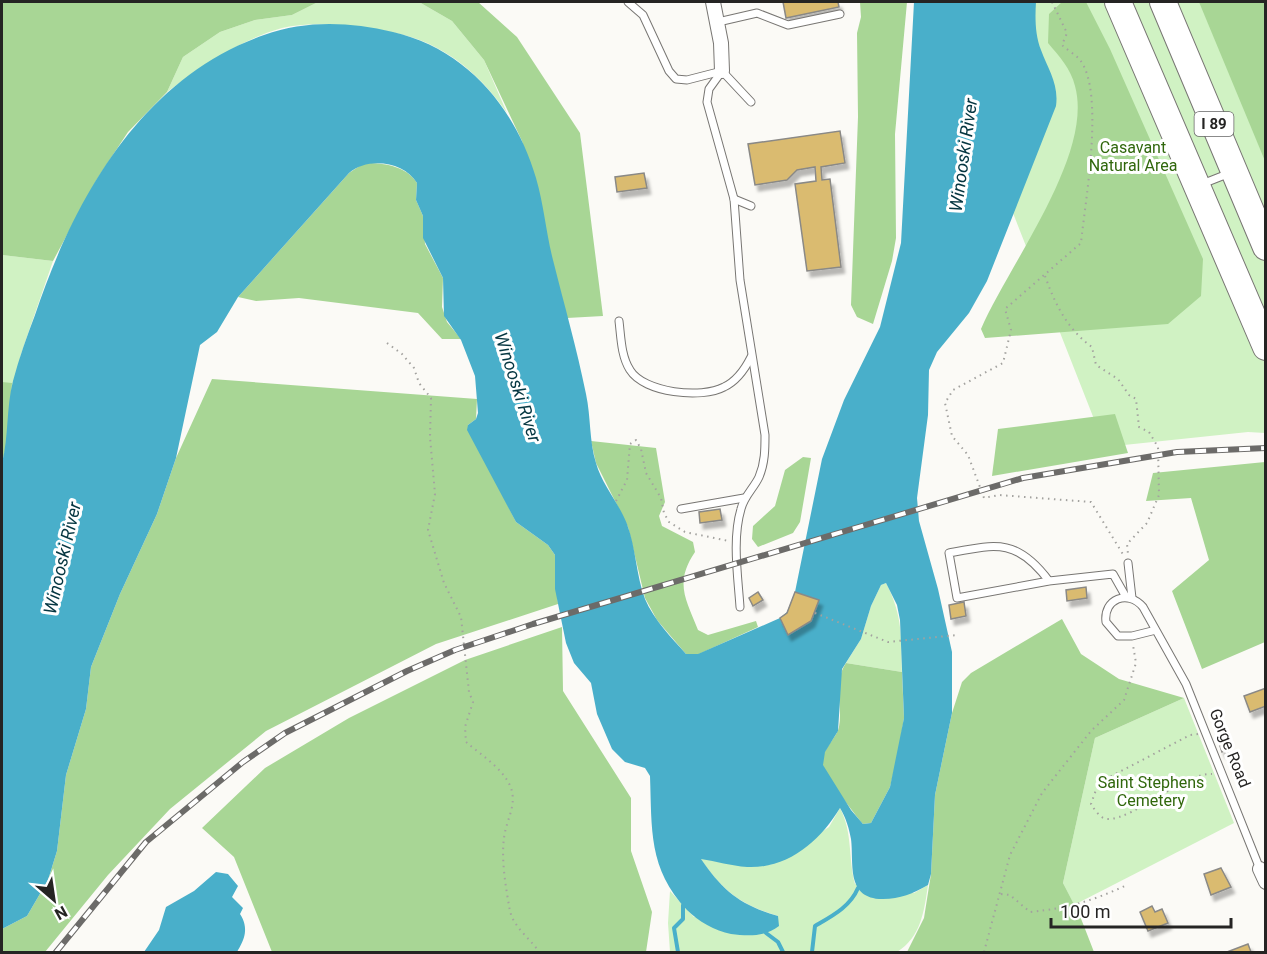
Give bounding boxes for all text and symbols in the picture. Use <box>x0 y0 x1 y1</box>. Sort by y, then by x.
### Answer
water label: Winooski River <box>945 96 982 213</box>
road number: I 89 <box>1194 112 1234 136</box>
park label: Casavant Natural Area <box>1089 138 1177 175</box>
water label: Winooski River <box>490 329 546 446</box>
water label: Winooski River <box>39 499 85 616</box>
street label: Gorge Road <box>1206 706 1254 790</box>
park label: Saint Stephens Cemetery <box>1098 773 1204 810</box>
north arrow <box>24 870 84 930</box>
scale bar <box>1051 891 1231 929</box>
text: 100 m <box>1060 901 1111 922</box>
text: N <box>51 902 71 924</box>

